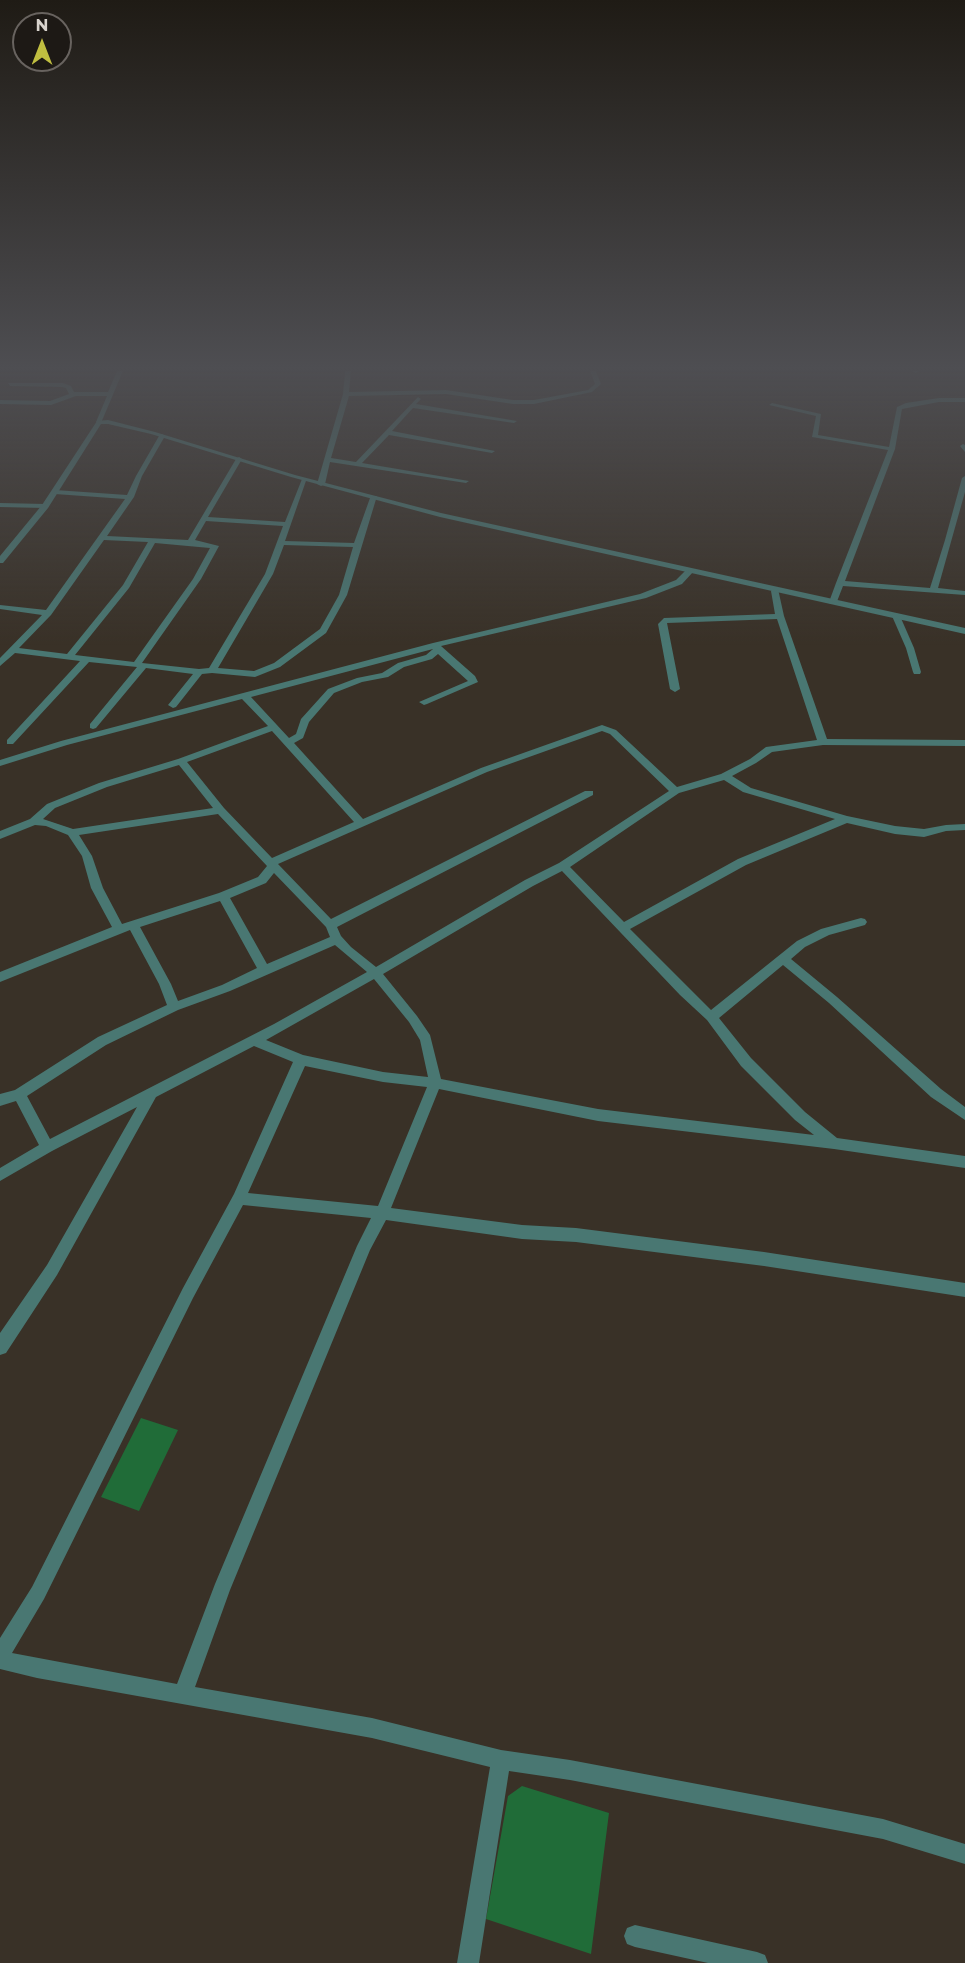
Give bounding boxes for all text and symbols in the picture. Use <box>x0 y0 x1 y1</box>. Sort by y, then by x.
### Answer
north arrow <box>12 12 72 72</box>
text: N <box>36 16 48 35</box>

